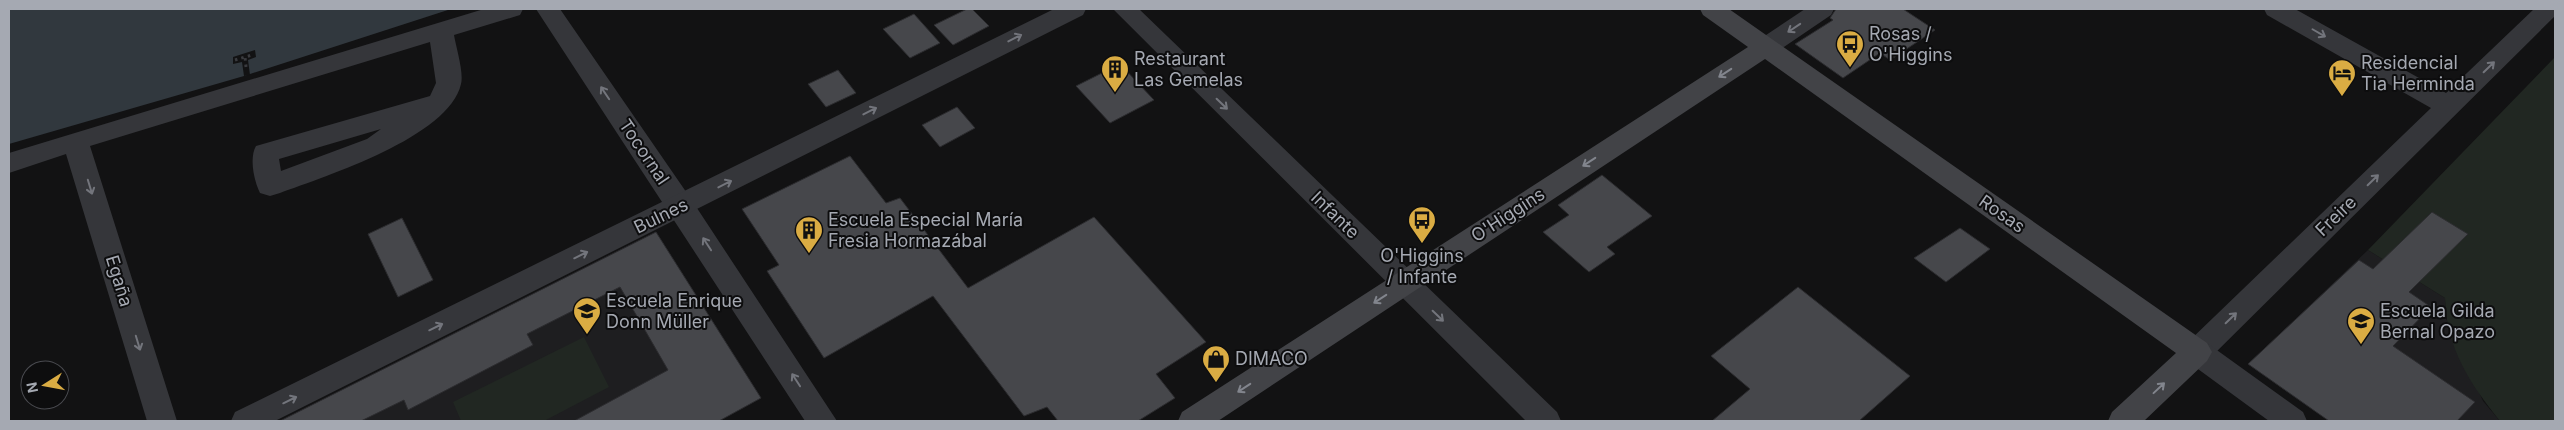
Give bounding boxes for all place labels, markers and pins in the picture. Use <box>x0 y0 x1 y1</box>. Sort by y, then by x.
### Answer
place label: Rosas / O'Higgins <box>1869 23 1952 65</box>
bus stop icon: Rosas / O'Higgins <box>1835 29 1865 68</box>
place label: Restaurant Las Gemelas <box>1134 48 1243 90</box>
place label: Residencial Tia Herminda <box>2361 52 2475 94</box>
building icon: Restaurant Las Gemelas <box>1100 54 1130 93</box>
hotel icon: Residencial Tia Herminda <box>2327 58 2357 97</box>
bus stop icon: O'Higgins / Infante <box>1407 205 1437 244</box>
place label: Escuela Especial María Fresia Hormazábal <box>828 209 1023 251</box>
building icon: Escuela Especial María Fresia Hormazábal <box>794 215 824 254</box>
place label: O'Higgins / Infante <box>1380 245 1464 287</box>
place label: Escuela Enrique Donn Müller <box>606 290 742 332</box>
school or university icon: Escuela Enrique Donn Müller <box>572 296 602 335</box>
place label: Escuela Gilda Bernal Opazo <box>2380 300 2495 342</box>
school or university icon: Escuela Gilda Bernal Opazo <box>2346 306 2376 345</box>
shop icon: DIMACO <box>1201 344 1231 383</box>
place label: DIMACO <box>1235 348 1308 369</box>

